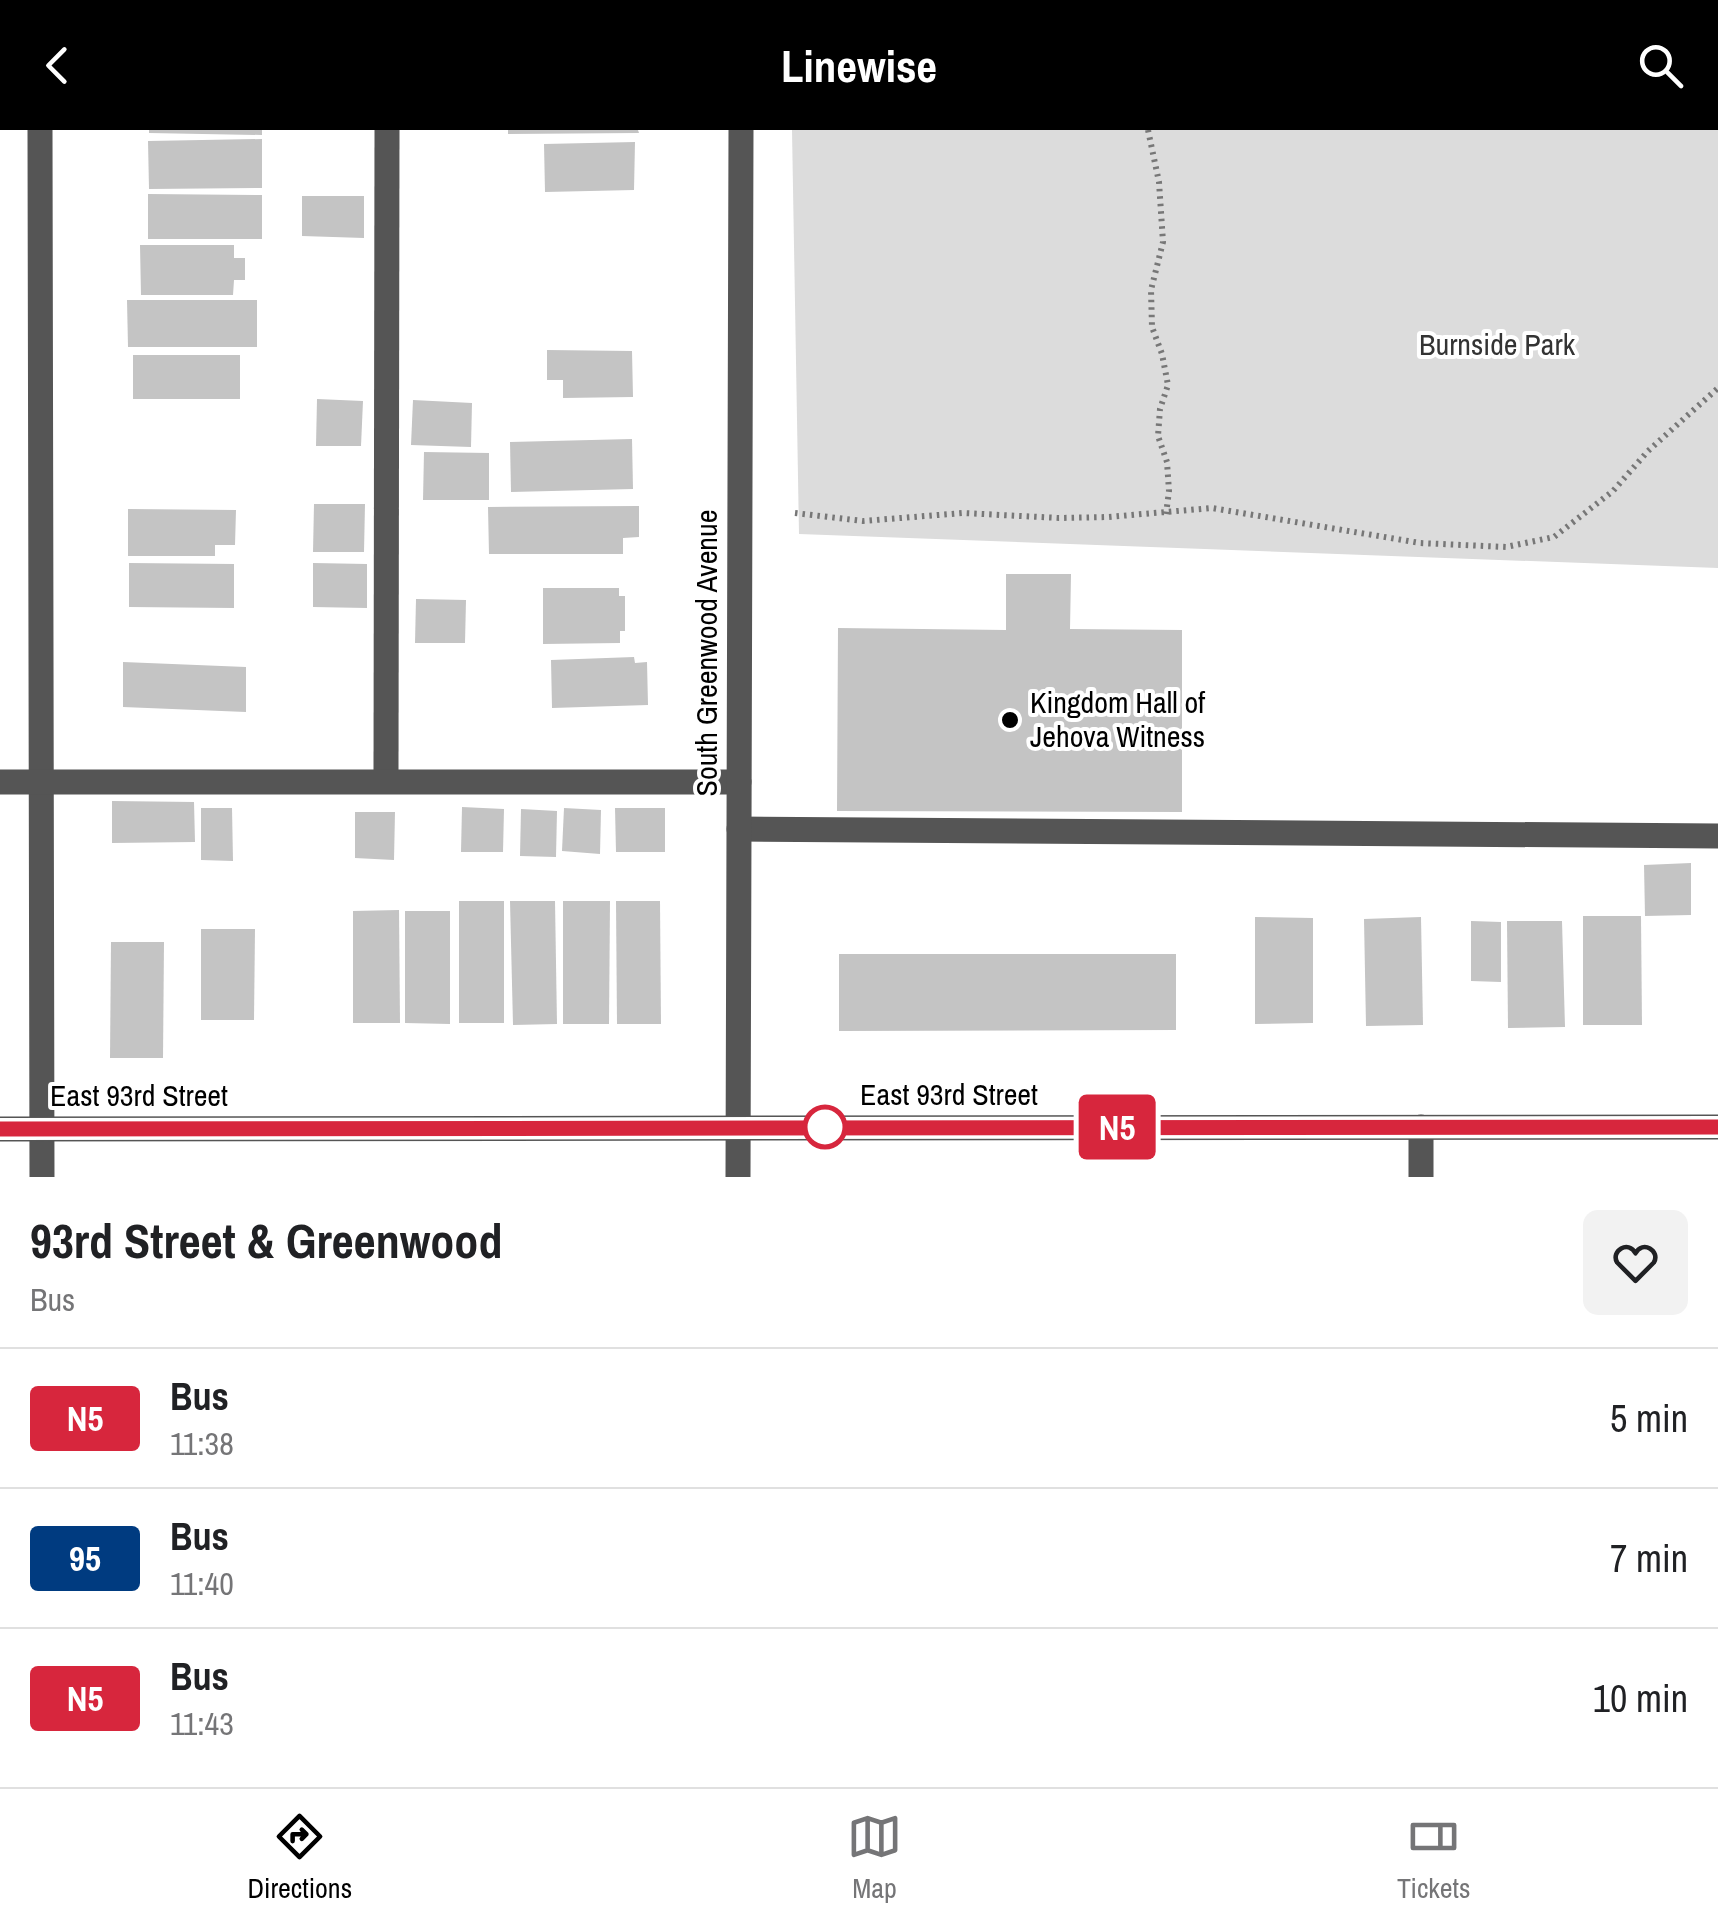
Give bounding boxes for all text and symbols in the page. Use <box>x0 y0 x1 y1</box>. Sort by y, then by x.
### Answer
text: Linewise <box>781 35 937 96</box>
icon: back <box>30 38 85 93</box>
icon: search <box>1633 38 1688 93</box>
park label: Burnside Park <box>1419 324 1576 364</box>
street label: South Greenwood Avenue <box>686 510 726 796</box>
place label: Kingdom Hall of Jehova Witness <box>1030 682 1205 756</box>
marker: Kingdom Hall of Jehova Witness <box>999 709 1021 731</box>
street label: East 93rd Street <box>860 1074 1038 1114</box>
street label: East 93rd Street <box>50 1075 228 1115</box>
line badge: N5 <box>1072 1094 1162 1160</box>
text: N5 <box>1099 1104 1135 1151</box>
unlabelled marker <box>804 1106 846 1148</box>
text: 93rd Street & Greenwood <box>30 1208 502 1273</box>
button: heart <box>1583 1210 1688 1315</box>
text: Bus <box>30 1278 75 1321</box>
text: Bus <box>170 1371 229 1422</box>
text: 5 min <box>1610 1393 1688 1444</box>
text: N5 <box>67 1395 103 1442</box>
text: 11:38 <box>170 1422 234 1465</box>
text: Bus <box>170 1511 229 1562</box>
text: 7 min <box>1610 1533 1688 1584</box>
text: 95 <box>69 1535 101 1582</box>
text: 11:40 <box>170 1562 234 1605</box>
text: Bus <box>170 1651 229 1702</box>
text: 10 min <box>1593 1673 1688 1724</box>
text: N5 <box>67 1675 103 1722</box>
text: 11:43 <box>170 1702 234 1745</box>
tab: Directions <box>247 1809 352 1907</box>
tab: Map <box>847 1809 902 1907</box>
tab: Tickets <box>1397 1809 1471 1907</box>

